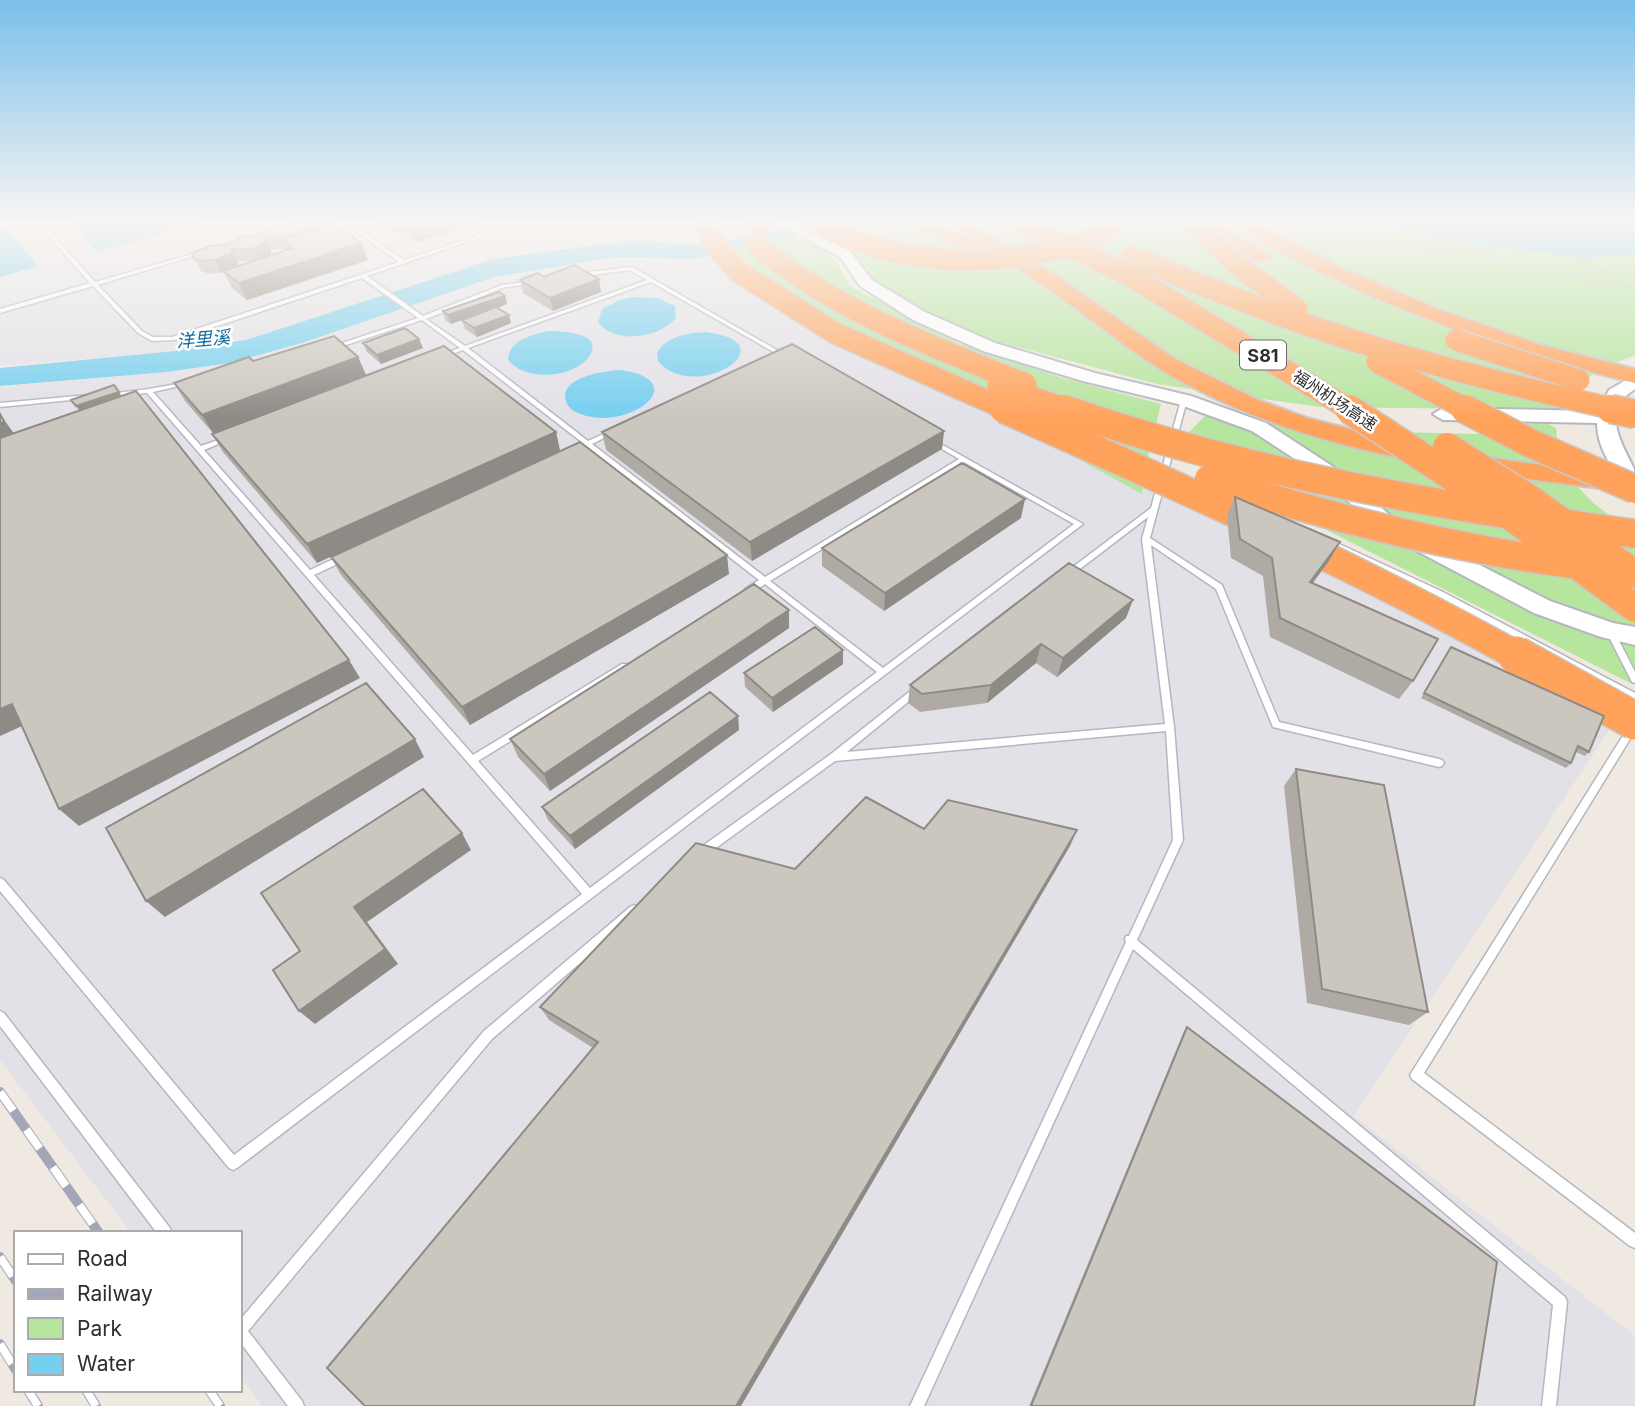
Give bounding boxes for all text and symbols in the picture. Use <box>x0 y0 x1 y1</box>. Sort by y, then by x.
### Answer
water label: 洋里溪 <box>175 326 233 352</box>
road number: S81 <box>1240 340 1286 370</box>
street label: 福州机场高速 <box>1289 365 1381 435</box>
legend <box>14 1231 242 1392</box>
text: Road <box>77 1246 128 1271</box>
text: Railway <box>77 1281 153 1306</box>
text: Park <box>77 1316 122 1341</box>
text: Water <box>77 1351 135 1376</box>

